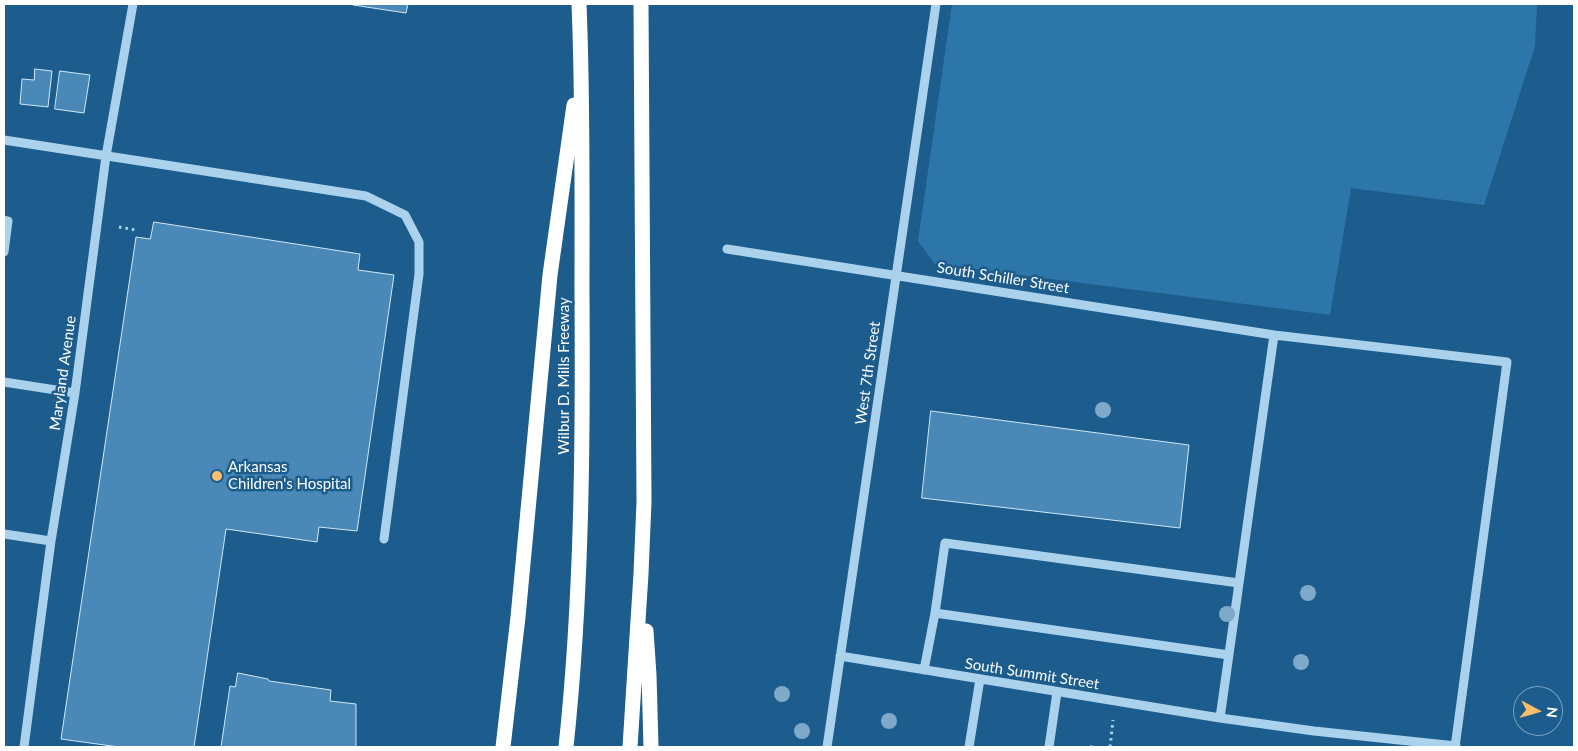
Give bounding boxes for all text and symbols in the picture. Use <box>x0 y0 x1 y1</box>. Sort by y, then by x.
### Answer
street label: South Schiller Street <box>936 259 1070 297</box>
street label: Wilbur D. Mills Freeway <box>555 297 573 455</box>
street label: Maryland Avenue <box>46 315 80 431</box>
street label: West 7th Street <box>852 320 884 426</box>
place label: Arkansas Children's Hospital <box>228 458 351 493</box>
marker: Arkansas Children's Hospital <box>210 469 224 483</box>
street label: South Summit Street <box>963 654 1101 694</box>
north arrow <box>1513 686 1563 736</box>
text: N <box>1543 706 1561 719</box>

